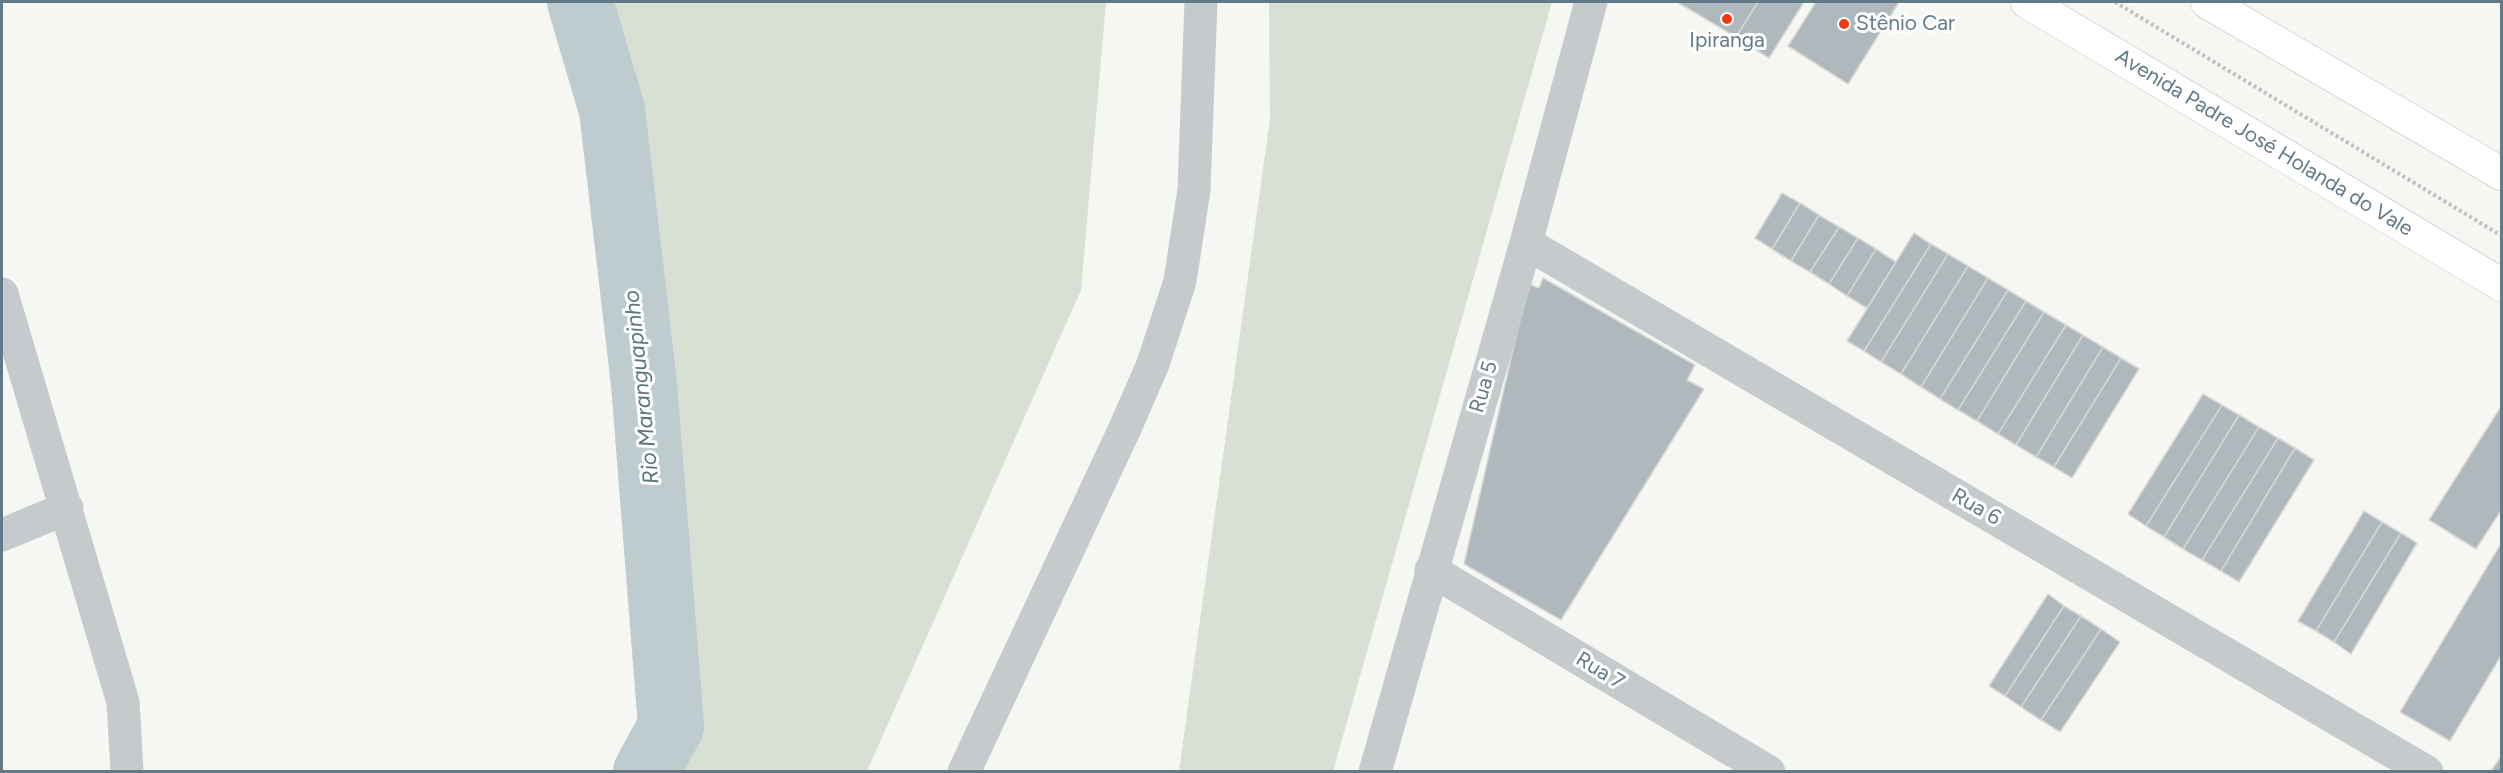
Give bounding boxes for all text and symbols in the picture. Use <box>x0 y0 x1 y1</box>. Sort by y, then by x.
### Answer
place label: Stênio Car <box>1856 11 1955 37</box>
marker: Ipiranga <box>1720 12 1734 26</box>
marker: Stênio Car <box>1837 17 1851 31</box>
place label: Ipiranga <box>1689 28 1765 54</box>
street label: Avenida Padre José Holanda do Vale <box>2111 44 2417 242</box>
water label: Rio Maranguapinho <box>619 289 665 485</box>
street label: Rua 5 <box>1465 358 1503 416</box>
street label: Rua 6 <box>1947 483 2005 531</box>
street label: Rua 7 <box>1571 647 1629 695</box>

